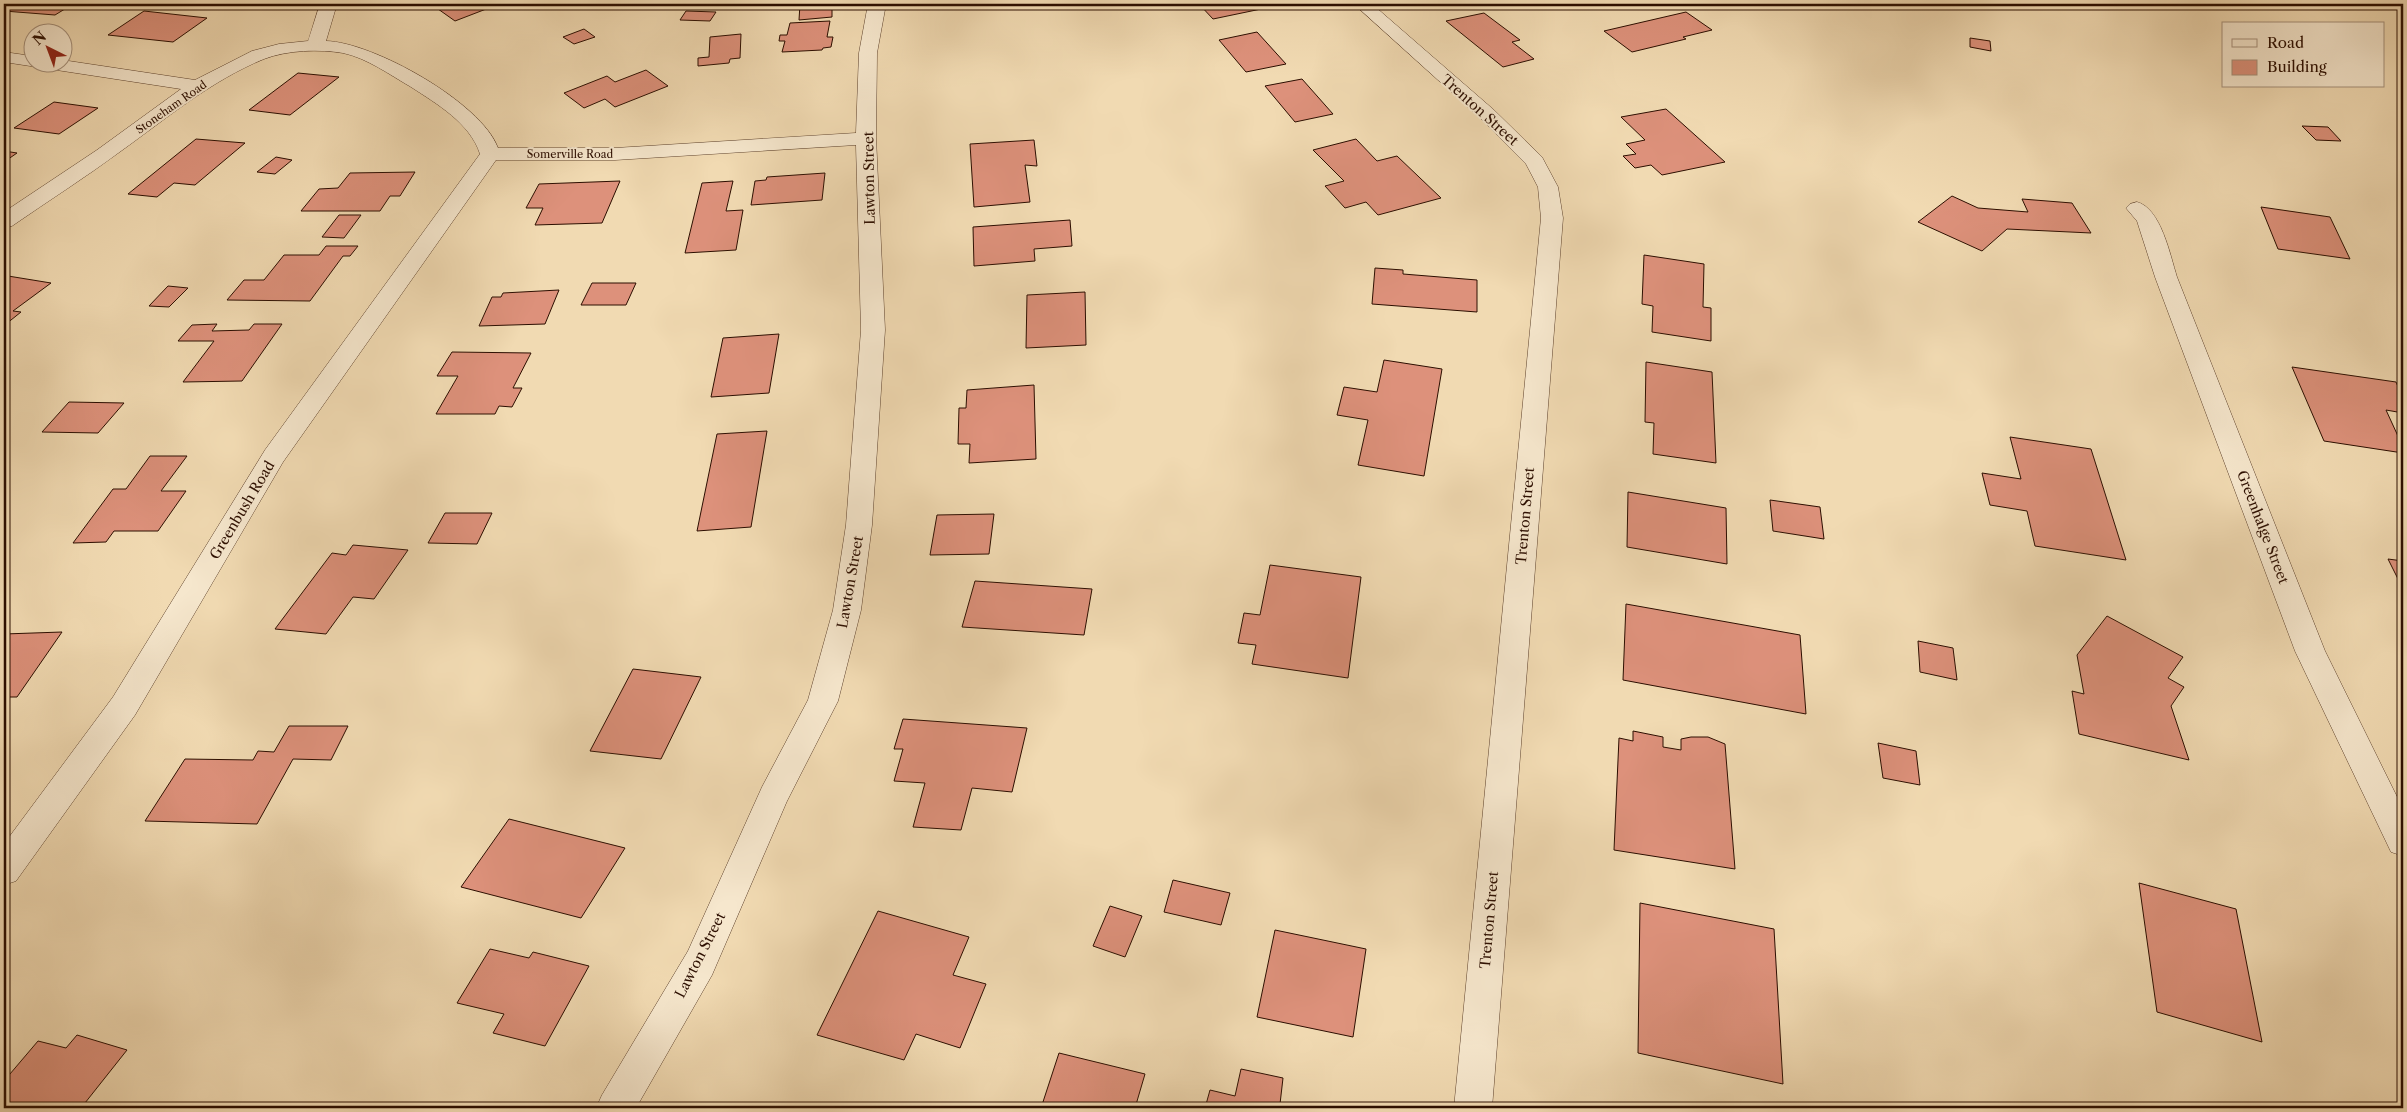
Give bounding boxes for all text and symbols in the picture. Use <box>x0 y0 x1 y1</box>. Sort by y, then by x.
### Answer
north arrow <box>22 22 72 72</box>
legend <box>2222 22 2384 88</box>
text: N <box>29 28 50 49</box>
text: Road <box>2267 33 2304 52</box>
text: Building <box>2267 57 2327 76</box>
street label: Trenton Street <box>1438 71 1522 149</box>
street label: Stoneham Road <box>133 77 209 137</box>
street label: Lawton Street <box>859 131 879 225</box>
street label: Somerville Road <box>527 147 614 161</box>
street label: Greenbush Road <box>206 457 279 563</box>
street label: Trenton Street <box>1512 467 1538 565</box>
street label: Greenhalge Street <box>2233 468 2293 586</box>
street label: Lawton Street <box>833 534 867 630</box>
street label: Trenton Street <box>1476 871 1502 969</box>
street label: Lawton Street <box>671 909 729 1001</box>

